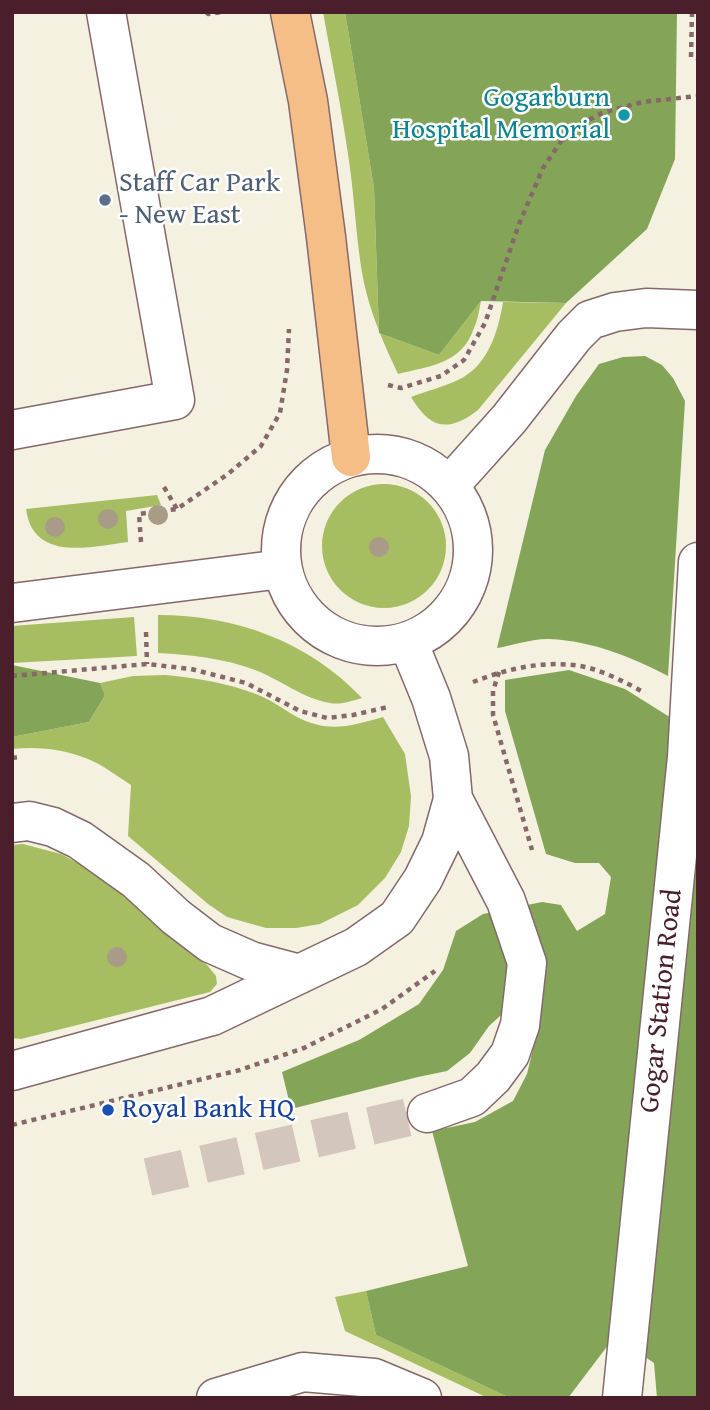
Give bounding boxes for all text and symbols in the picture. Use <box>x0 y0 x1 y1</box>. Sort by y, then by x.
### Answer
place label: Gogarburn Hospital Memorial <box>392 82 610 148</box>
marker: Gogarburn Hospital Memorial <box>616 107 632 123</box>
place label: Staff Car Park - New East <box>119 167 280 233</box>
marker: Staff Car Park - New East <box>97 192 113 208</box>
street label: Gogar Station Road <box>634 887 690 1115</box>
place label: Royal Bank HQ <box>122 1093 294 1127</box>
marker: Royal Bank HQ <box>100 1102 116 1118</box>

